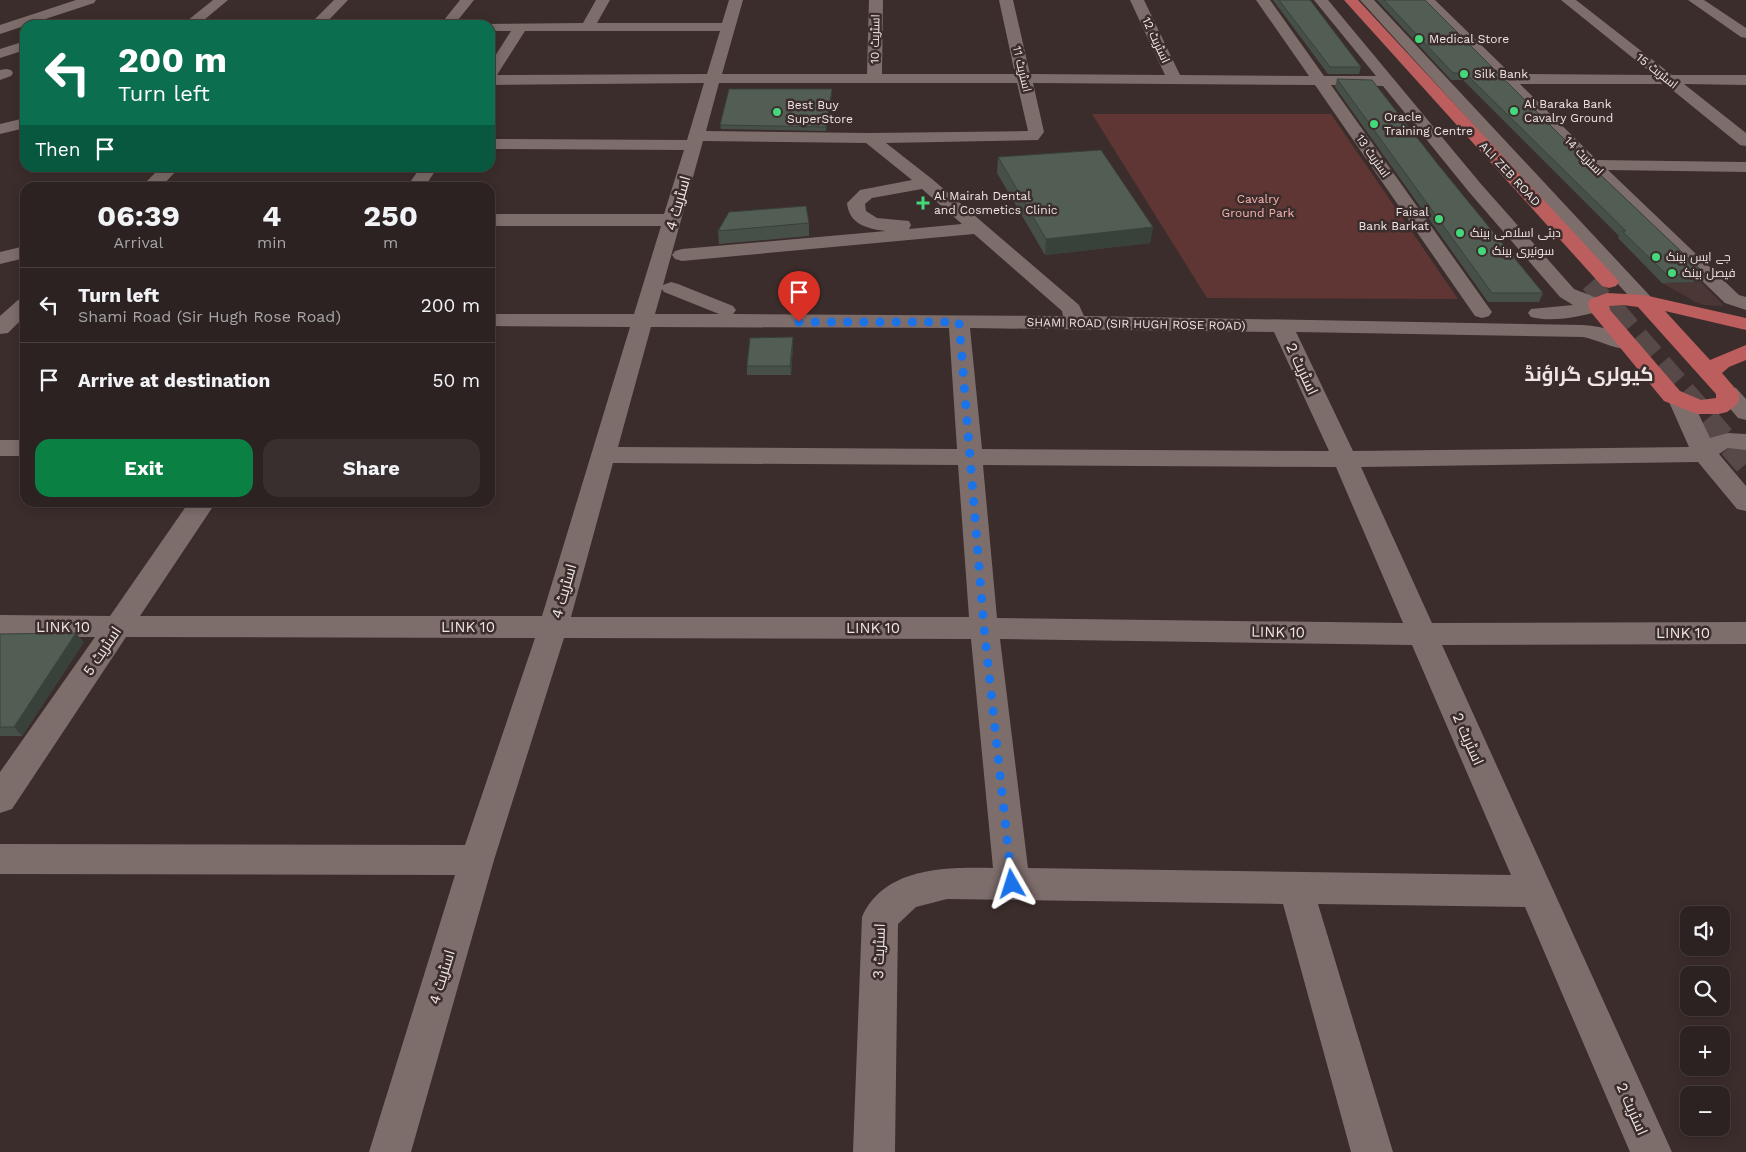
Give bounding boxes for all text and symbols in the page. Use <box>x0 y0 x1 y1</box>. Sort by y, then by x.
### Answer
street label: اسٹریٹ 10 <box>868 14 882 64</box>
street label: اسٹریٹ 12 <box>1139 15 1173 65</box>
place label: Medical Store <box>1429 32 1509 46</box>
marker: Medical Store <box>1413 33 1425 45</box>
text: 200 m <box>118 39 227 81</box>
icon: left <box>35 40 100 105</box>
street label: اسٹریٹ 11 <box>1010 45 1034 93</box>
street label: اسٹریٹ 15 <box>1633 50 1681 92</box>
place label: Silk Bank <box>1474 67 1528 81</box>
marker: Silk Bank <box>1458 68 1470 80</box>
text: Turn left <box>118 81 210 106</box>
place label: Al Baraka Bank Cavalry Ground <box>1524 97 1613 125</box>
place label: Best Buy SuperStore <box>787 98 853 126</box>
marker: Al Baraka Bank Cavalry Ground <box>1508 105 1520 117</box>
marker: Best Buy SuperStore <box>771 106 783 118</box>
place label: Oracle Training Centre <box>1384 110 1473 138</box>
marker: Oracle Training Centre <box>1368 118 1380 130</box>
street label: اسٹریٹ 13 <box>1353 132 1393 180</box>
street label: اسٹریٹ 14 <box>1562 134 1606 178</box>
icon: arrive <box>91 135 119 163</box>
text: Then <box>35 138 81 161</box>
street label: ALI ZEB ROAD <box>1477 139 1543 209</box>
street label: اسٹریٹ 4 <box>662 174 694 232</box>
place label: Al Mairah Dental and Cosmetics Clinic <box>934 189 1058 217</box>
park label: Cavalry Ground Park <box>1222 192 1295 220</box>
marker: Al Mairah Dental and Cosmetics Clinic <box>916 196 930 210</box>
text: 06:39 <box>97 198 180 233</box>
text: 4 <box>262 198 281 233</box>
text: 250 <box>363 198 418 233</box>
place label: Faisal Bank Barkat <box>1359 205 1429 233</box>
marker: Faisal Bank Barkat <box>1433 213 1445 225</box>
place label: دبئی اسلامی بینک <box>1470 226 1561 240</box>
marker: دبئی اسلامی بینک <box>1454 227 1466 239</box>
text: Arrival <box>114 233 163 252</box>
text: min <box>257 233 286 252</box>
text: m <box>383 233 398 252</box>
place label: سونیری بینک <box>1492 244 1554 258</box>
marker: سونیری بینک <box>1476 245 1488 257</box>
place label: جے ایس بینک <box>1666 250 1731 264</box>
marker: جے ایس بینک <box>1650 251 1662 263</box>
place label: فیصل بینک <box>1682 266 1736 280</box>
marker: فیصل بینک <box>1666 267 1678 279</box>
pin <box>778 271 820 322</box>
icon: arrive <box>785 278 813 306</box>
text: Turn left <box>78 284 159 307</box>
icon: left <box>35 291 63 319</box>
text: 200 m <box>421 294 480 317</box>
text: Shami Road (Sir Hugh Rose Road) <box>78 307 341 326</box>
street label: SHAMI ROAD (SIR HUGH ROSE ROAD) <box>1026 315 1246 333</box>
street label: اسٹریٹ 2 <box>1282 340 1322 398</box>
district label: کیولری گراؤنڈ <box>1524 362 1654 386</box>
icon: arrive <box>35 366 63 394</box>
text: Arrive at destination <box>78 369 270 392</box>
text: 50 m <box>433 369 480 392</box>
button: Exit <box>35 439 253 497</box>
button: Share <box>263 439 480 497</box>
street label: اسٹریٹ 4 <box>548 562 580 620</box>
street label: LINK 10 <box>36 618 90 636</box>
street label: LINK 10 <box>441 618 495 636</box>
street label: LINK 10 <box>846 619 900 637</box>
street label: اسٹریٹ 5 <box>79 623 125 679</box>
street label: LINK 10 <box>1251 623 1305 641</box>
street label: LINK 10 <box>1656 624 1710 642</box>
street label: اسٹریٹ 2 <box>1448 710 1488 768</box>
position arrow <box>985 857 1037 909</box>
map controls <box>1680 906 1730 1136</box>
button: sound <box>1680 906 1730 956</box>
street label: اسٹریٹ 3 <box>869 923 889 979</box>
street label: اسٹریٹ 4 <box>425 948 459 1006</box>
button: search <box>1680 966 1730 1016</box>
button: + <box>1680 1026 1730 1076</box>
street label: اسٹریٹ 2 <box>1612 1080 1652 1138</box>
button: − <box>1680 1086 1730 1136</box>

